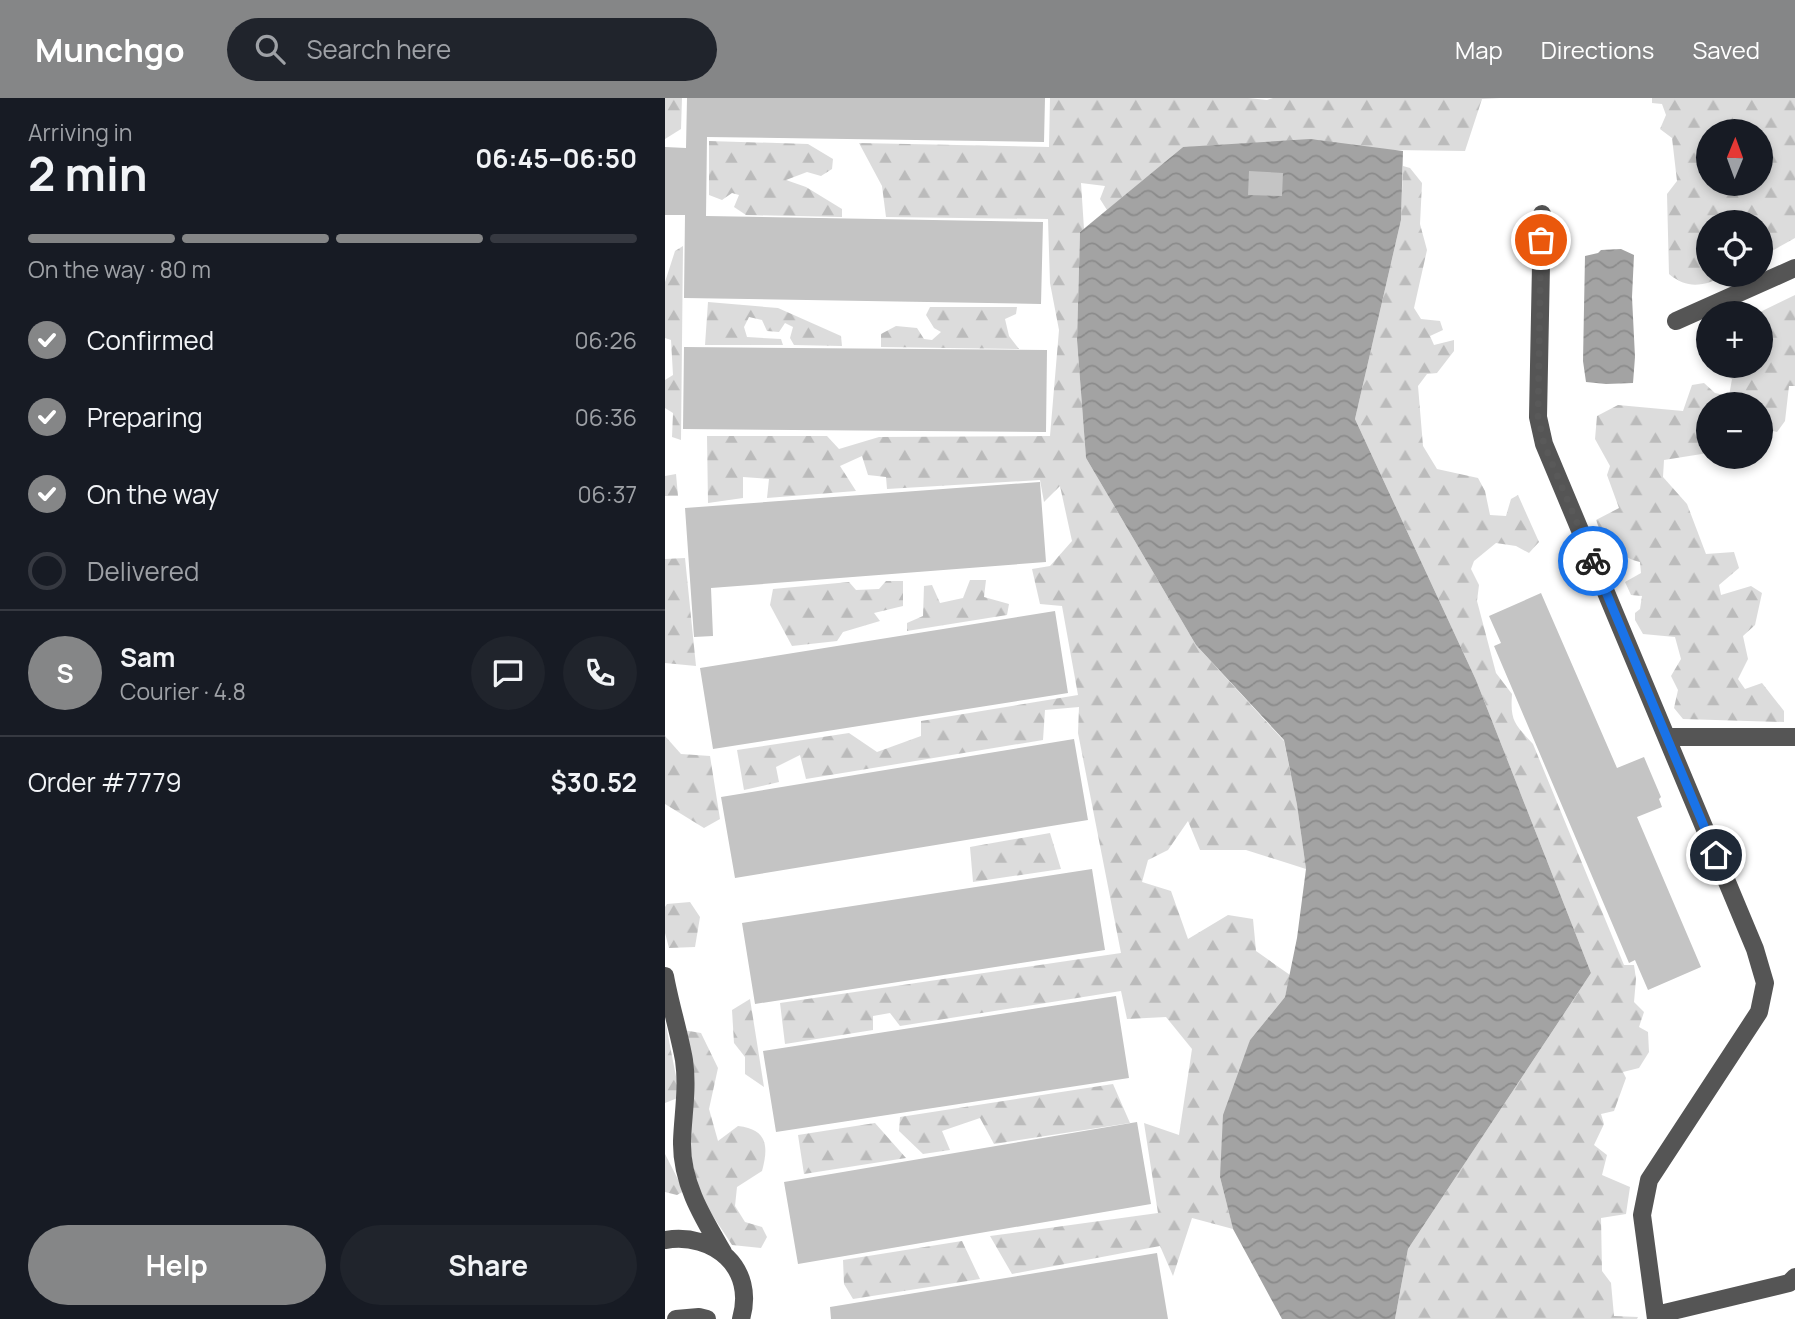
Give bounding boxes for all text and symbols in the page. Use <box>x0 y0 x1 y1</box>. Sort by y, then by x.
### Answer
search box <box>227 18 717 81</box>
text: Munchgo <box>35 27 185 72</box>
icon: search <box>251 30 289 68</box>
text: Search here <box>307 31 451 67</box>
text: Map <box>1455 33 1503 66</box>
text: Directions <box>1541 33 1654 66</box>
text: Saved <box>1692 33 1760 66</box>
text: Arriving in <box>28 116 133 148</box>
north arrow <box>1696 119 1773 196</box>
map controls <box>1696 119 1773 469</box>
text: 06:45–06:50 <box>475 140 637 176</box>
text: 2 min <box>28 142 148 205</box>
pin <box>1511 210 1571 270</box>
button: locate <box>1696 210 1773 287</box>
icon: bag <box>1522 221 1560 259</box>
text: On the way · 80 m <box>28 253 211 285</box>
button: + <box>1696 301 1773 378</box>
icon: check <box>28 321 66 359</box>
text: Confirmed <box>87 322 214 358</box>
text: 06:26 <box>574 324 637 356</box>
button: − <box>1696 392 1773 469</box>
icon: check <box>28 398 66 436</box>
text: Preparing <box>87 399 203 435</box>
text: 06:36 <box>575 401 637 433</box>
icon: check <box>28 475 66 513</box>
text: On the way <box>87 476 219 512</box>
text: 06:37 <box>578 478 637 510</box>
courier <box>1558 526 1628 596</box>
icon: bike <box>1574 542 1612 580</box>
text: Delivered <box>87 553 199 589</box>
button: chat <box>471 636 545 710</box>
button: phone <box>563 636 637 710</box>
text: Sam <box>120 639 175 675</box>
text: S <box>56 655 74 691</box>
text: Courier · 4.8 <box>120 675 246 707</box>
text: Order #7779 <box>28 764 182 800</box>
text: $30.52 <box>551 764 637 800</box>
pin <box>1686 825 1746 885</box>
icon: home <box>1697 836 1735 874</box>
button: Help <box>28 1225 326 1305</box>
button: Share <box>340 1225 637 1305</box>

